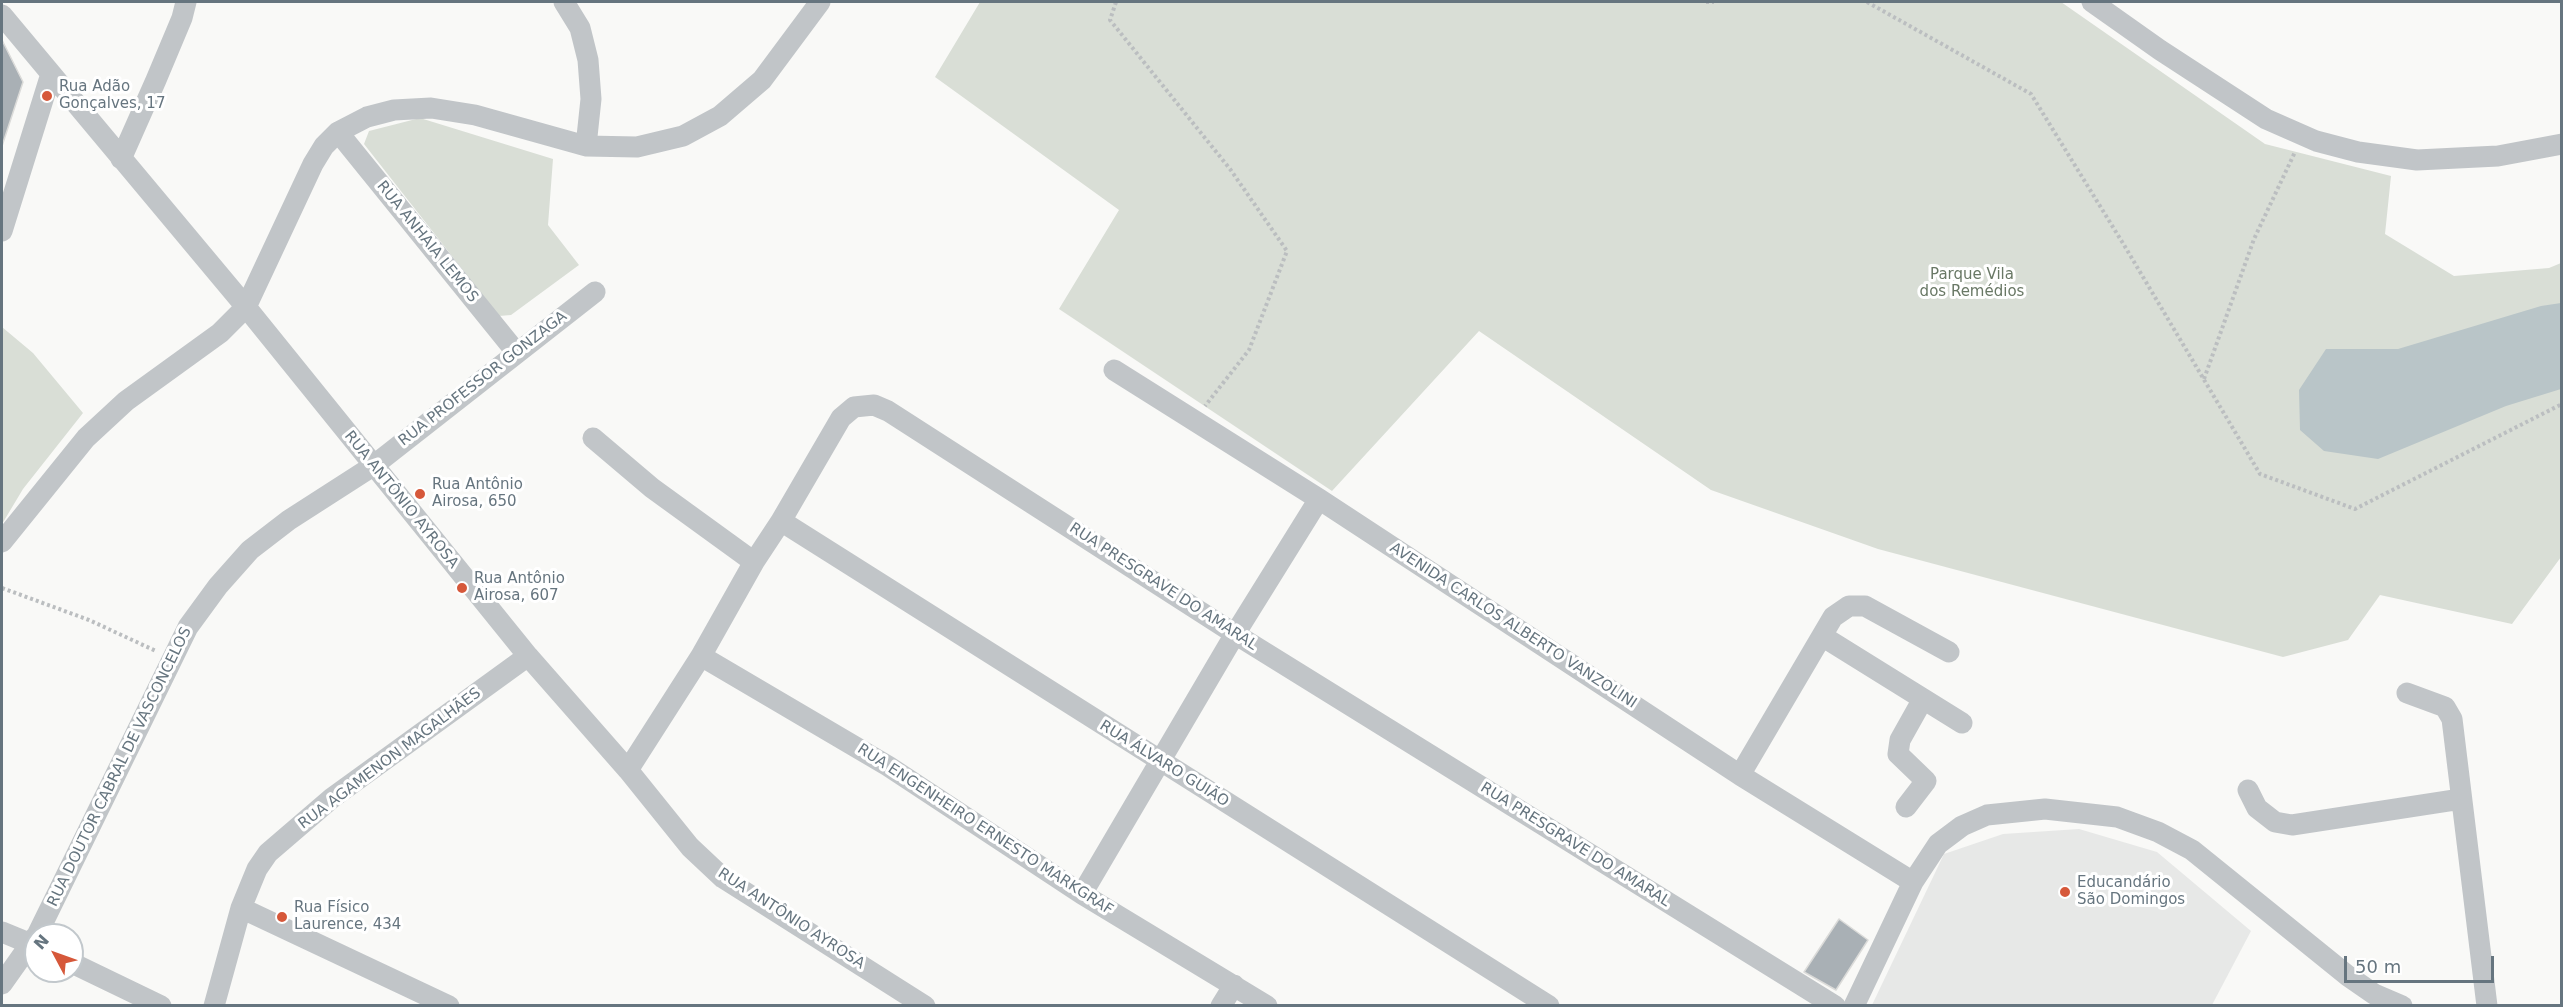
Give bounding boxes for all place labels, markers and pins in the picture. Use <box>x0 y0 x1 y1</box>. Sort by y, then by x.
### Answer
place label: Rua Adão Gonçalves, 17 <box>59 78 165 113</box>
marker: Rua Adão Gonçalves, 17 <box>40 89 54 103</box>
place label: Rua Antônio Airosa, 650 <box>432 476 523 511</box>
marker: Rua Antônio Airosa, 650 <box>413 487 427 501</box>
place label: Rua Antônio Airosa, 607 <box>474 570 565 605</box>
marker: Rua Antônio Airosa, 607 <box>455 581 469 595</box>
place label: Educandário São Domingos <box>2077 874 2185 909</box>
marker: Educandário São Domingos <box>2058 885 2072 899</box>
place label: Rua Físico Laurence, 434 <box>294 899 401 934</box>
marker: Rua Físico Laurence, 434 <box>275 910 289 924</box>

